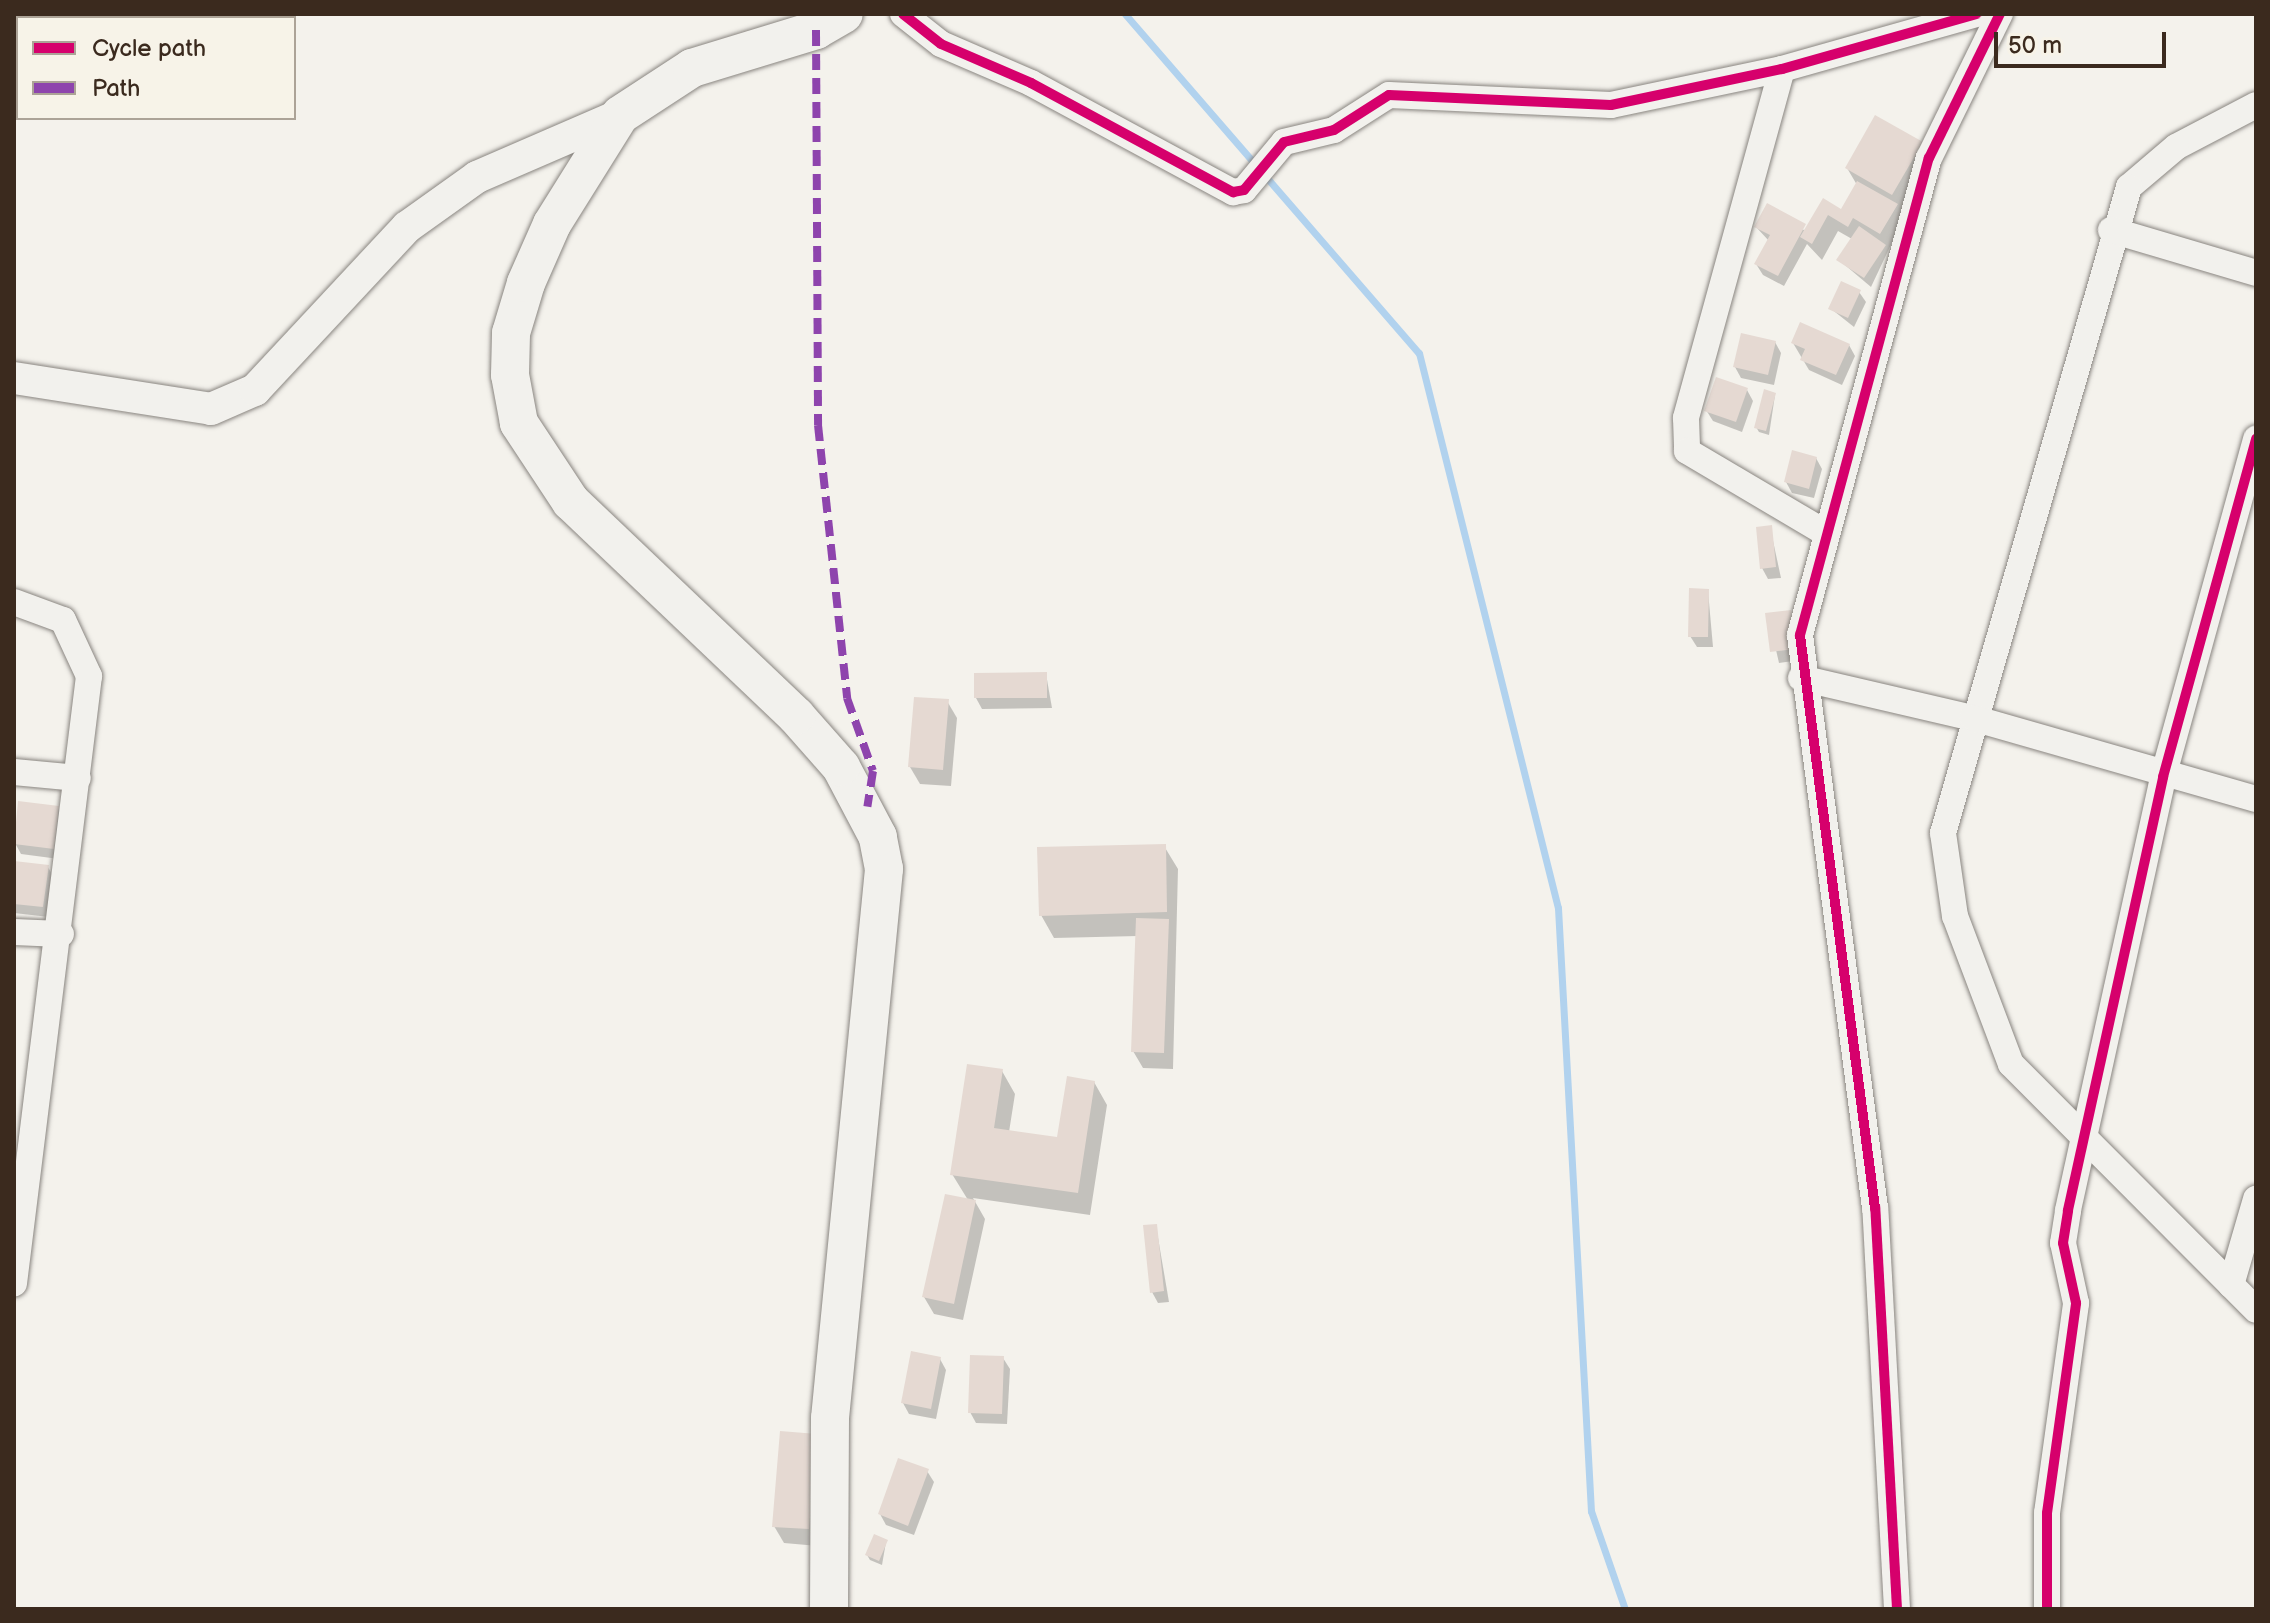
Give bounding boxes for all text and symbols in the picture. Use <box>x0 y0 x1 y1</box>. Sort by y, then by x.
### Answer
legend <box>16 16 296 120</box>
scale bar <box>1998 16 2170 66</box>
text: 50 m <box>2008 31 2062 60</box>
text: Cycle path <box>92 34 206 63</box>
text: Path <box>92 74 140 103</box>

